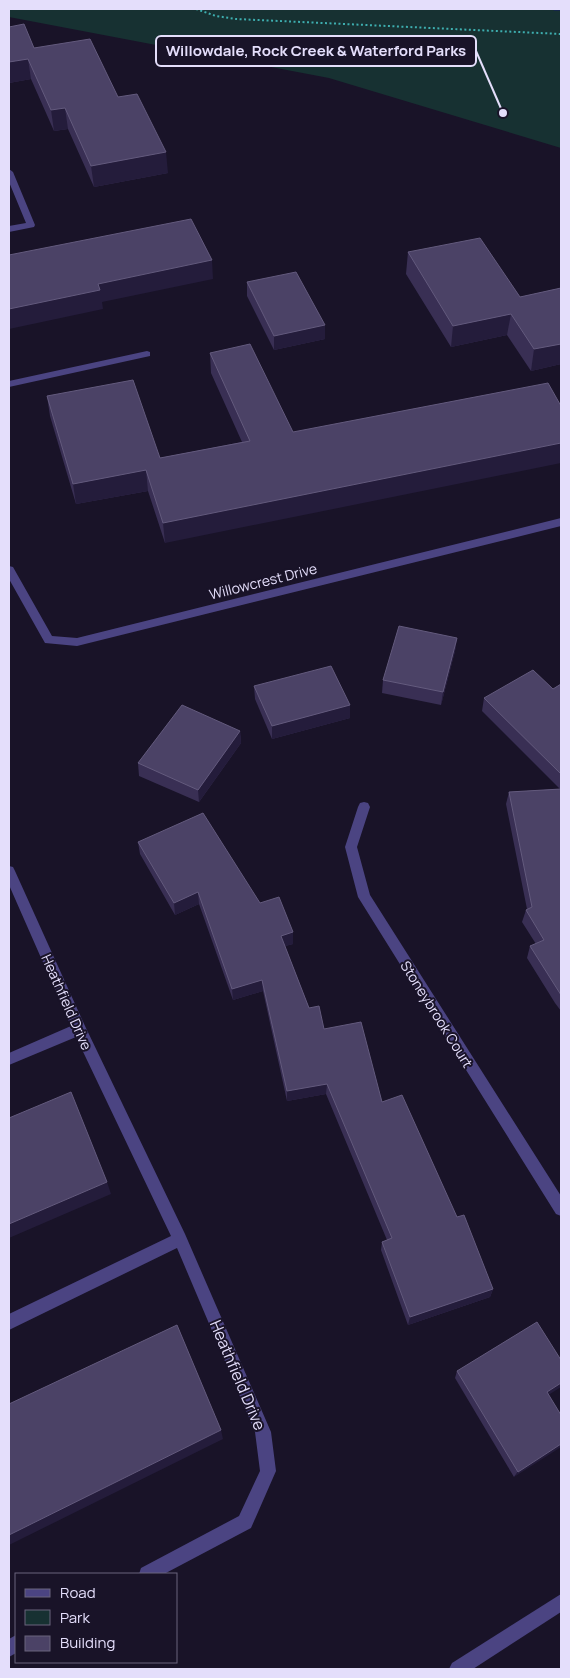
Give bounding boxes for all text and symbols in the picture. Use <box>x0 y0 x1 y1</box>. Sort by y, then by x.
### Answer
callout: Willowdale, Rock Creek & Waterford Parks <box>156 36 476 66</box>
text: Willowdale, Rock Creek & Waterford Parks <box>166 40 466 61</box>
street label: Willowcrest Drive <box>207 558 319 604</box>
street label: Heathfield Drive <box>37 951 97 1053</box>
street label: Stoneybrook Court <box>396 957 478 1071</box>
street label: Heathfield Drive <box>205 1316 271 1434</box>
legend <box>15 1573 178 1663</box>
text: Road <box>60 1582 96 1603</box>
text: Park <box>60 1607 90 1628</box>
text: Building <box>60 1632 115 1653</box>

